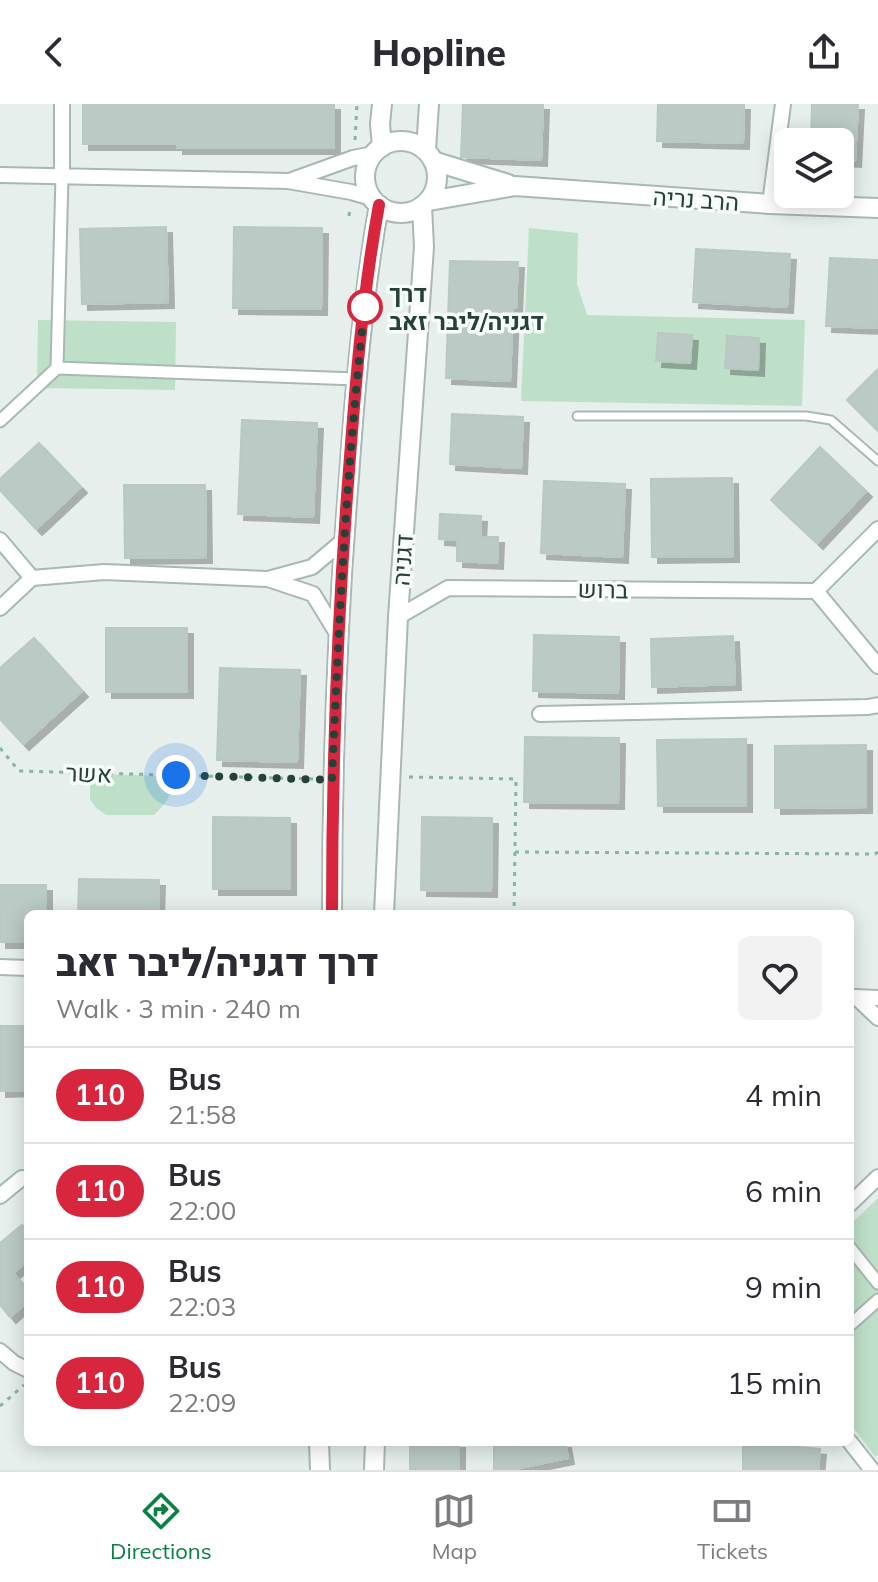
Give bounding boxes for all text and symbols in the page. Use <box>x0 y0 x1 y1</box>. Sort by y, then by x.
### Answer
icon: back <box>32 30 76 74</box>
text: Hopline <box>372 30 506 75</box>
icon: share <box>802 30 846 74</box>
map controls <box>774 128 854 208</box>
button: layers <box>774 128 854 208</box>
street label: הרב נריה <box>652 181 740 217</box>
place label: דרך דגניה/ליבר זאב <box>389 278 544 336</box>
marker: דרך דגניה/ליבר זאב <box>348 290 382 324</box>
street label: דגניה <box>385 533 419 587</box>
street label: ברוש <box>577 574 629 604</box>
your location <box>156 755 196 795</box>
street label: אשר <box>65 757 113 789</box>
button: heart <box>738 936 822 1020</box>
text: דרך דגניה/ליבר זאב <box>56 938 379 986</box>
text: Walk · 3 min · 240 m <box>56 992 301 1025</box>
text: Bus <box>168 1060 222 1098</box>
text: 4 min <box>745 1076 822 1114</box>
text: 110 <box>75 1077 125 1112</box>
text: 21:58 <box>168 1098 236 1131</box>
text: Bus <box>168 1156 222 1194</box>
text: 6 min <box>745 1172 822 1210</box>
text: 110 <box>75 1173 125 1208</box>
text: 22:00 <box>168 1194 236 1227</box>
text: Bus <box>168 1252 222 1290</box>
text: 9 min <box>745 1268 822 1306</box>
text: 110 <box>75 1269 125 1304</box>
text: 22:03 <box>168 1290 236 1323</box>
text: Bus <box>168 1348 222 1386</box>
text: 15 min <box>727 1364 822 1402</box>
text: 110 <box>75 1365 125 1400</box>
text: 22:09 <box>168 1386 236 1419</box>
tab: Directions <box>110 1489 212 1565</box>
tab: Map <box>432 1489 477 1565</box>
tab: Tickets <box>697 1489 768 1565</box>

